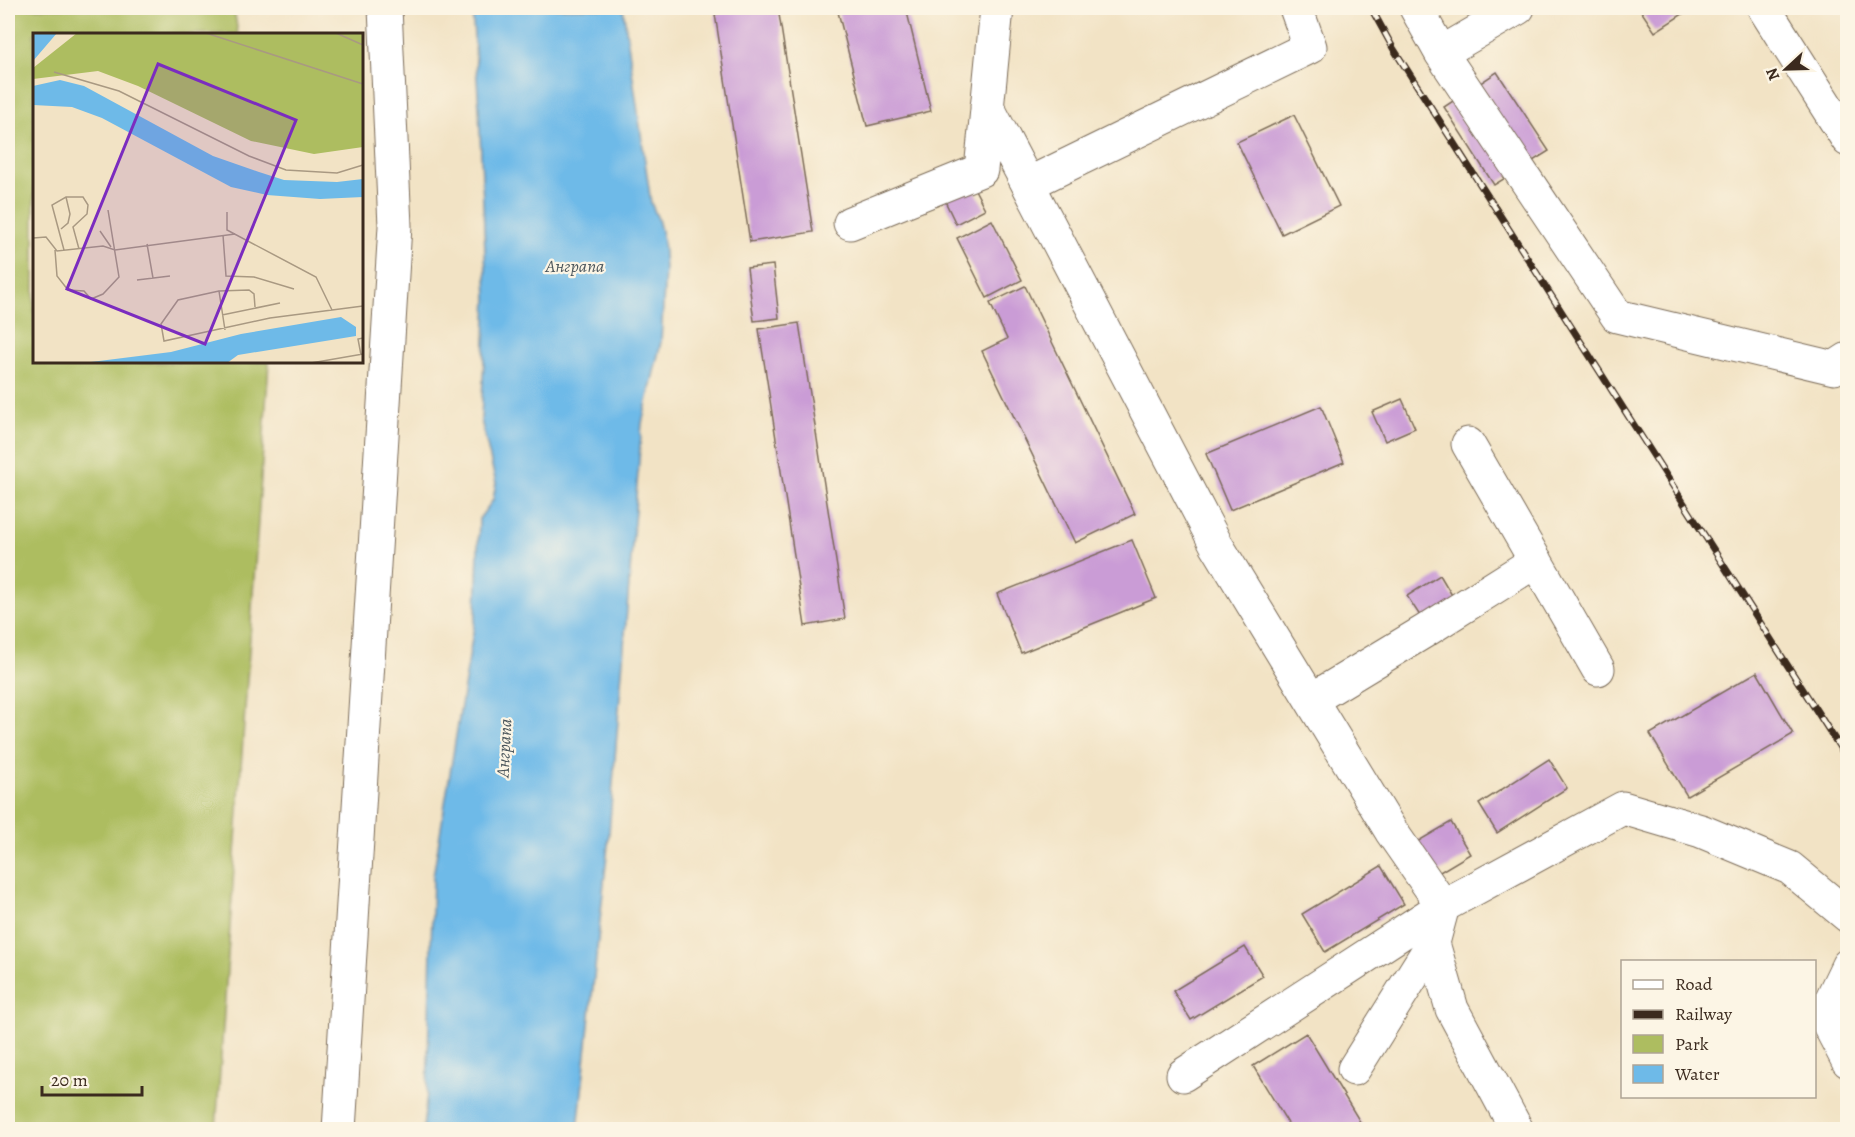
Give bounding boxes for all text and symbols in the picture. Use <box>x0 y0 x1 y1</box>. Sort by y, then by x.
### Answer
inset map <box>33 33 363 363</box>
north arrow <box>1756 39 1816 99</box>
text: N <box>1761 64 1785 84</box>
water label: Анграпа <box>545 254 604 278</box>
water label: Анграпа <box>490 718 518 779</box>
legend <box>1621 960 1816 1098</box>
text: Road <box>1675 972 1713 996</box>
text: Railway <box>1675 1002 1733 1026</box>
text: Park <box>1675 1032 1709 1056</box>
scale bar <box>42 1059 142 1097</box>
text: Water <box>1674 1062 1720 1086</box>
text: 20 m <box>51 1068 88 1092</box>

